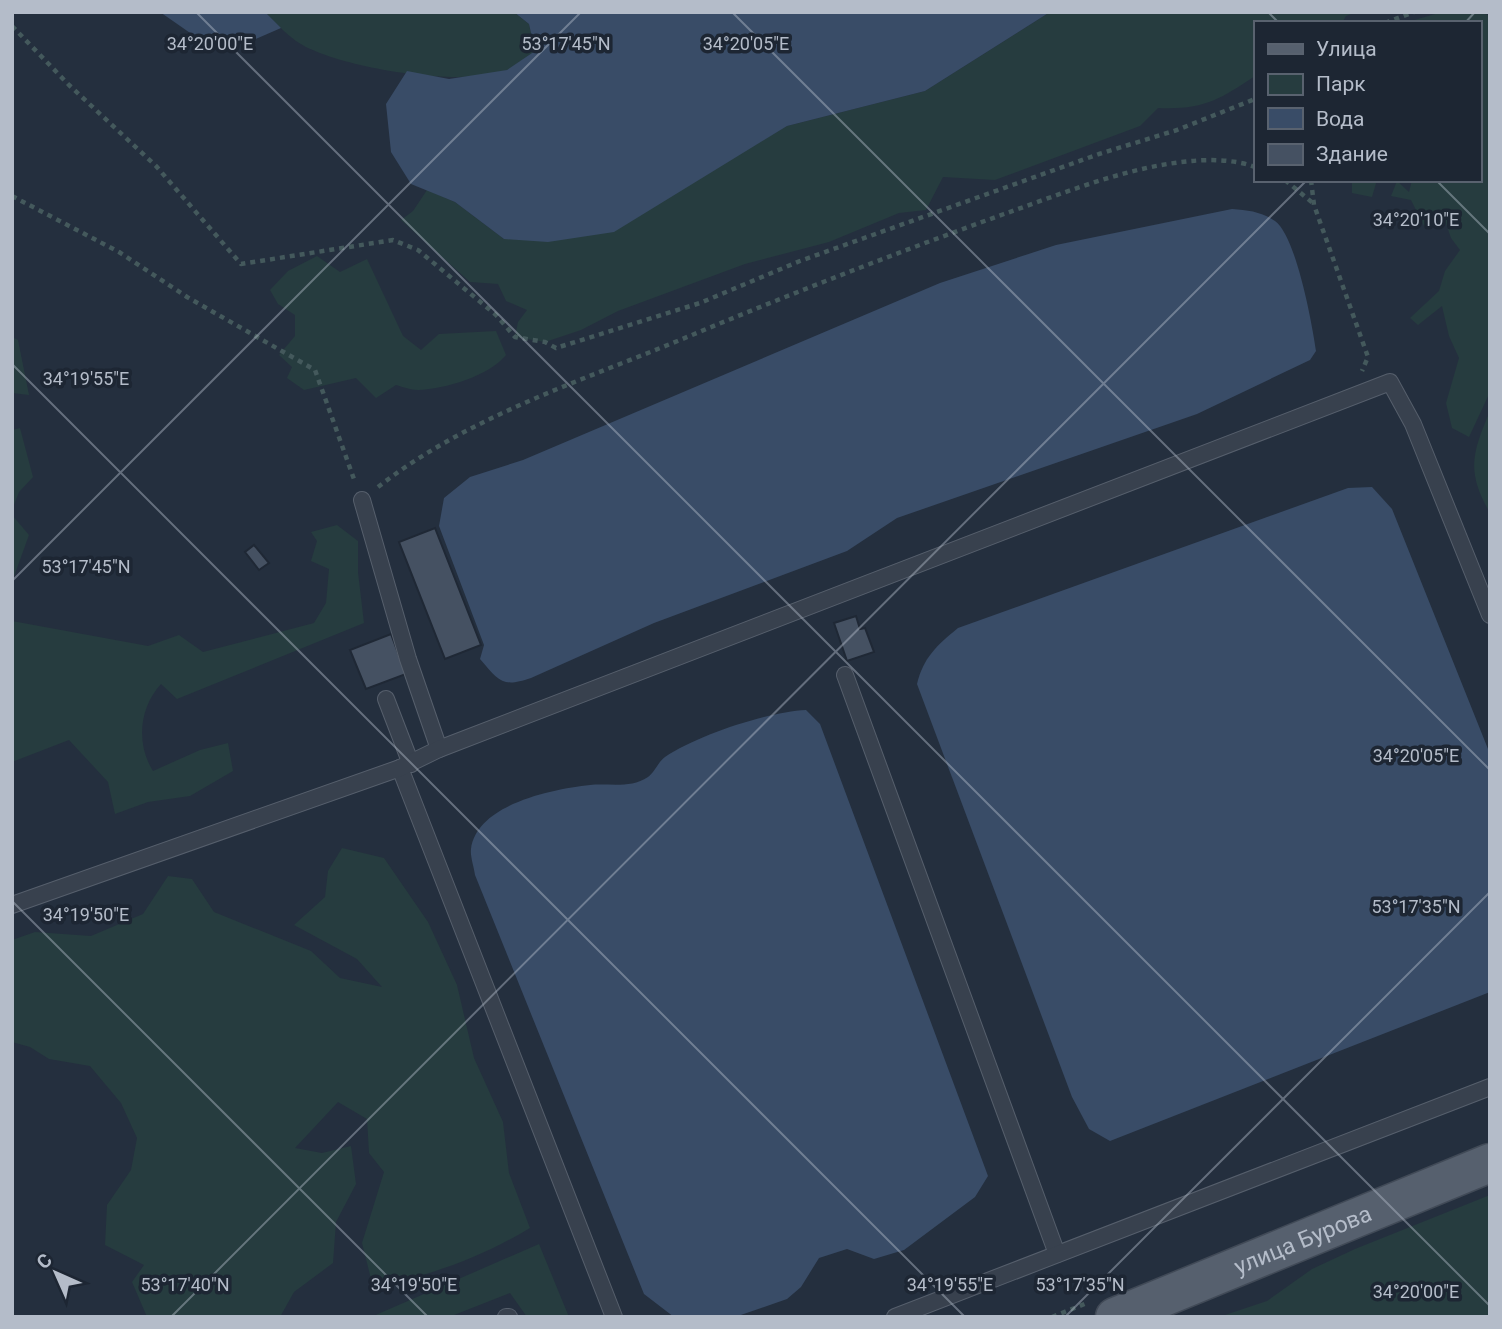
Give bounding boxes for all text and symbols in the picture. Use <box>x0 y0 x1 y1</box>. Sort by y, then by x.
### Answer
legend <box>1254 21 1481 182</box>
text: 34°20'00"E <box>167 33 253 54</box>
text: 53°17'45"N <box>521 33 611 54</box>
text: 34°20'05"E <box>703 33 789 54</box>
text: Улица <box>1316 37 1377 61</box>
text: Парк <box>1316 72 1366 96</box>
text: Вода <box>1316 107 1364 131</box>
text: Здание <box>1316 142 1388 166</box>
text: 34°20'10"E <box>1373 209 1459 230</box>
text: 34°19'55"E <box>43 368 129 389</box>
text: 53°17'45"N <box>41 556 131 577</box>
text: 34°20'05"E <box>1373 745 1459 766</box>
text: 53°17'35"N <box>1371 896 1461 917</box>
text: 34°19'50"E <box>43 904 129 925</box>
street label: улица Бурова <box>1230 1200 1376 1281</box>
north arrow <box>21 1238 91 1308</box>
text: С <box>32 1249 57 1274</box>
text: 53°17'40"N <box>140 1274 230 1295</box>
text: 34°19'50"E <box>371 1274 457 1295</box>
text: 34°19'55"E <box>907 1274 993 1295</box>
text: 53°17'35"N <box>1035 1274 1125 1295</box>
text: 34°20'00"E <box>1373 1281 1459 1302</box>

